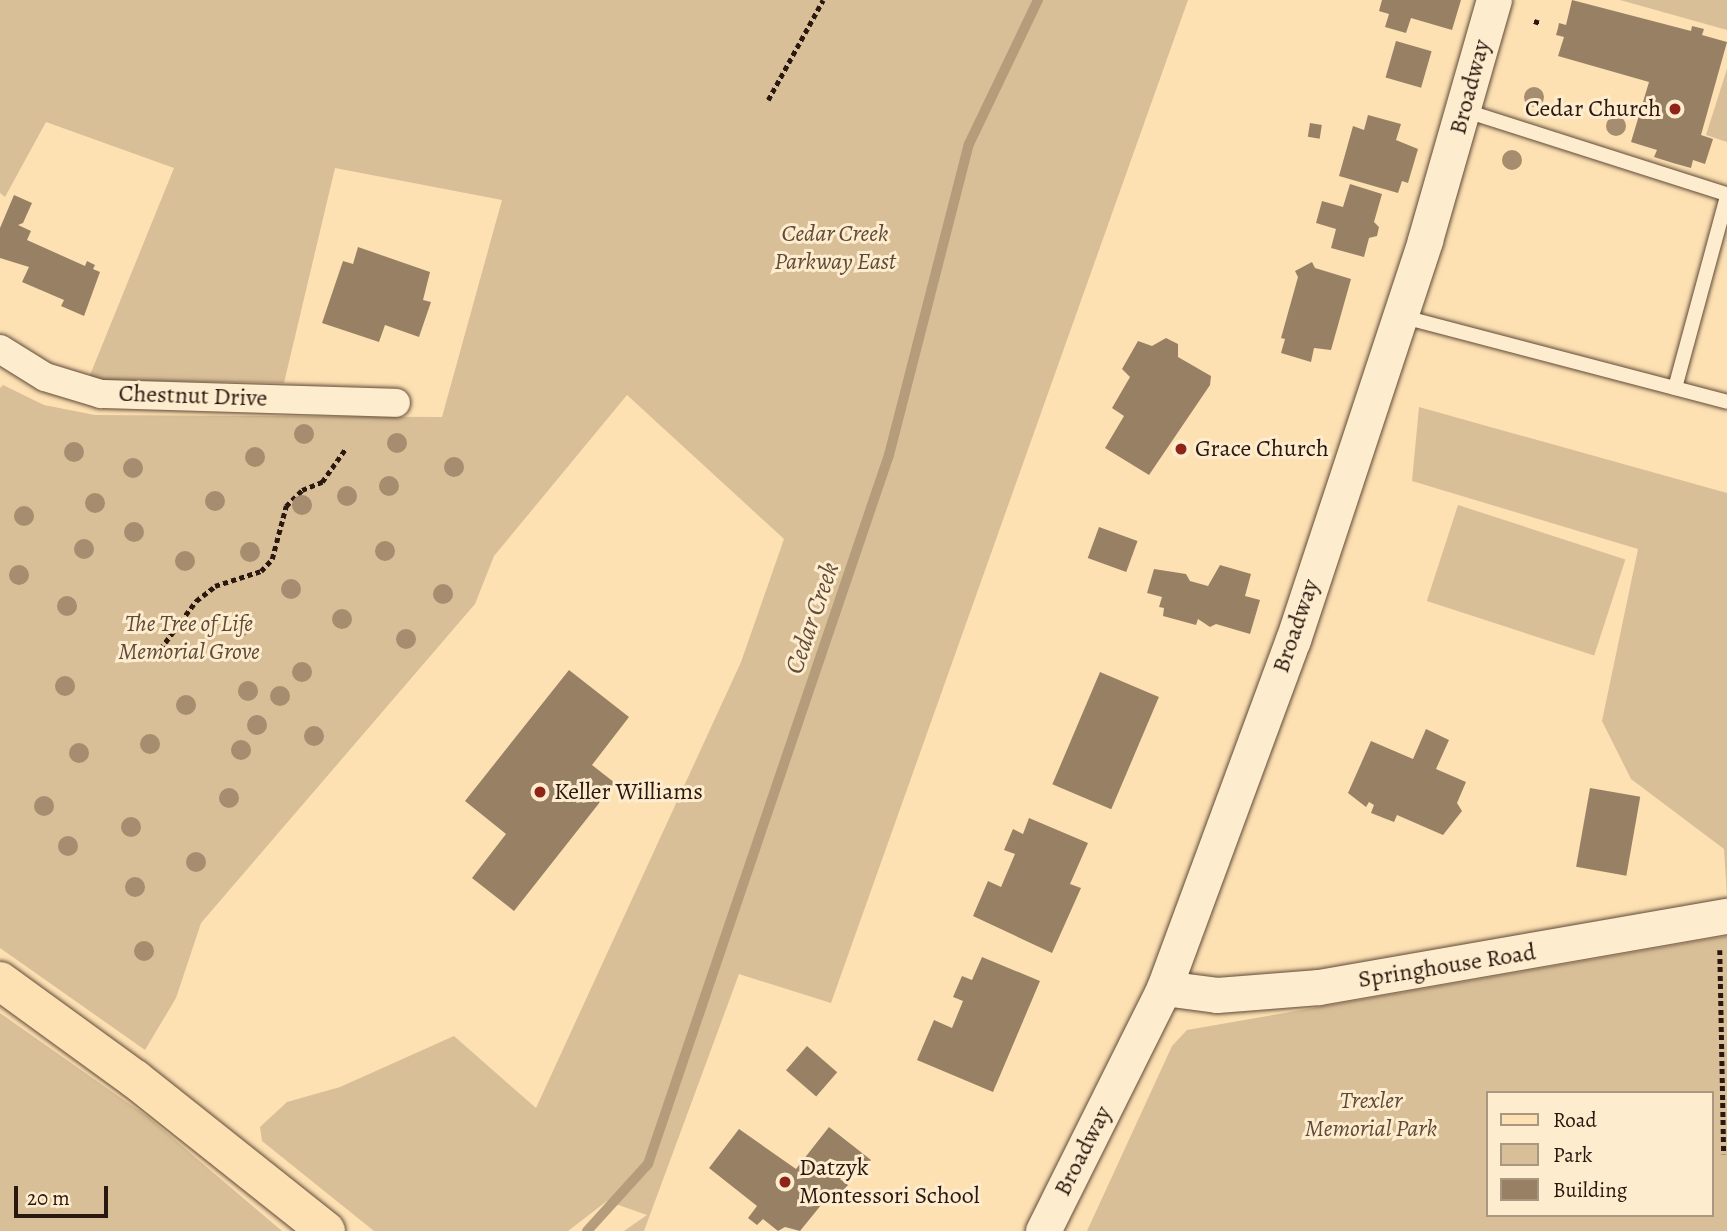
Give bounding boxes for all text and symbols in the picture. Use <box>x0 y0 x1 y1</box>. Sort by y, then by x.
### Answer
street label: Broadway <box>1444 36 1496 138</box>
place label: Cedar Church <box>1525 95 1661 123</box>
marker: Cedar Church <box>1667 101 1683 117</box>
park label: Cedar Creek Parkway East <box>774 220 896 276</box>
street label: Chestnut Drive <box>118 379 268 413</box>
place label: Grace Church <box>1195 435 1329 463</box>
marker: Grace Church <box>1173 441 1189 457</box>
water label: Cedar Creek <box>778 558 846 678</box>
street label: Broadway <box>1267 575 1325 677</box>
park label: The Tree of Life Memorial Grove <box>118 610 260 666</box>
place label: Keller Williams <box>554 778 703 806</box>
marker: Keller Williams <box>532 784 548 800</box>
street label: Springhouse Road <box>1356 938 1538 994</box>
park label: Trexler Memorial Park <box>1305 1087 1437 1143</box>
legend <box>1486 1091 1713 1217</box>
street label: Broadway <box>1048 1101 1118 1201</box>
text: Road <box>1553 1106 1597 1134</box>
text: Park <box>1553 1141 1592 1169</box>
place label: Datzyk Montessori School <box>799 1154 980 1210</box>
scale bar <box>18 1172 112 1216</box>
marker: Datzyk Montessori School <box>777 1174 793 1190</box>
text: Building <box>1553 1176 1627 1204</box>
text: 20 m <box>27 1184 70 1212</box>

